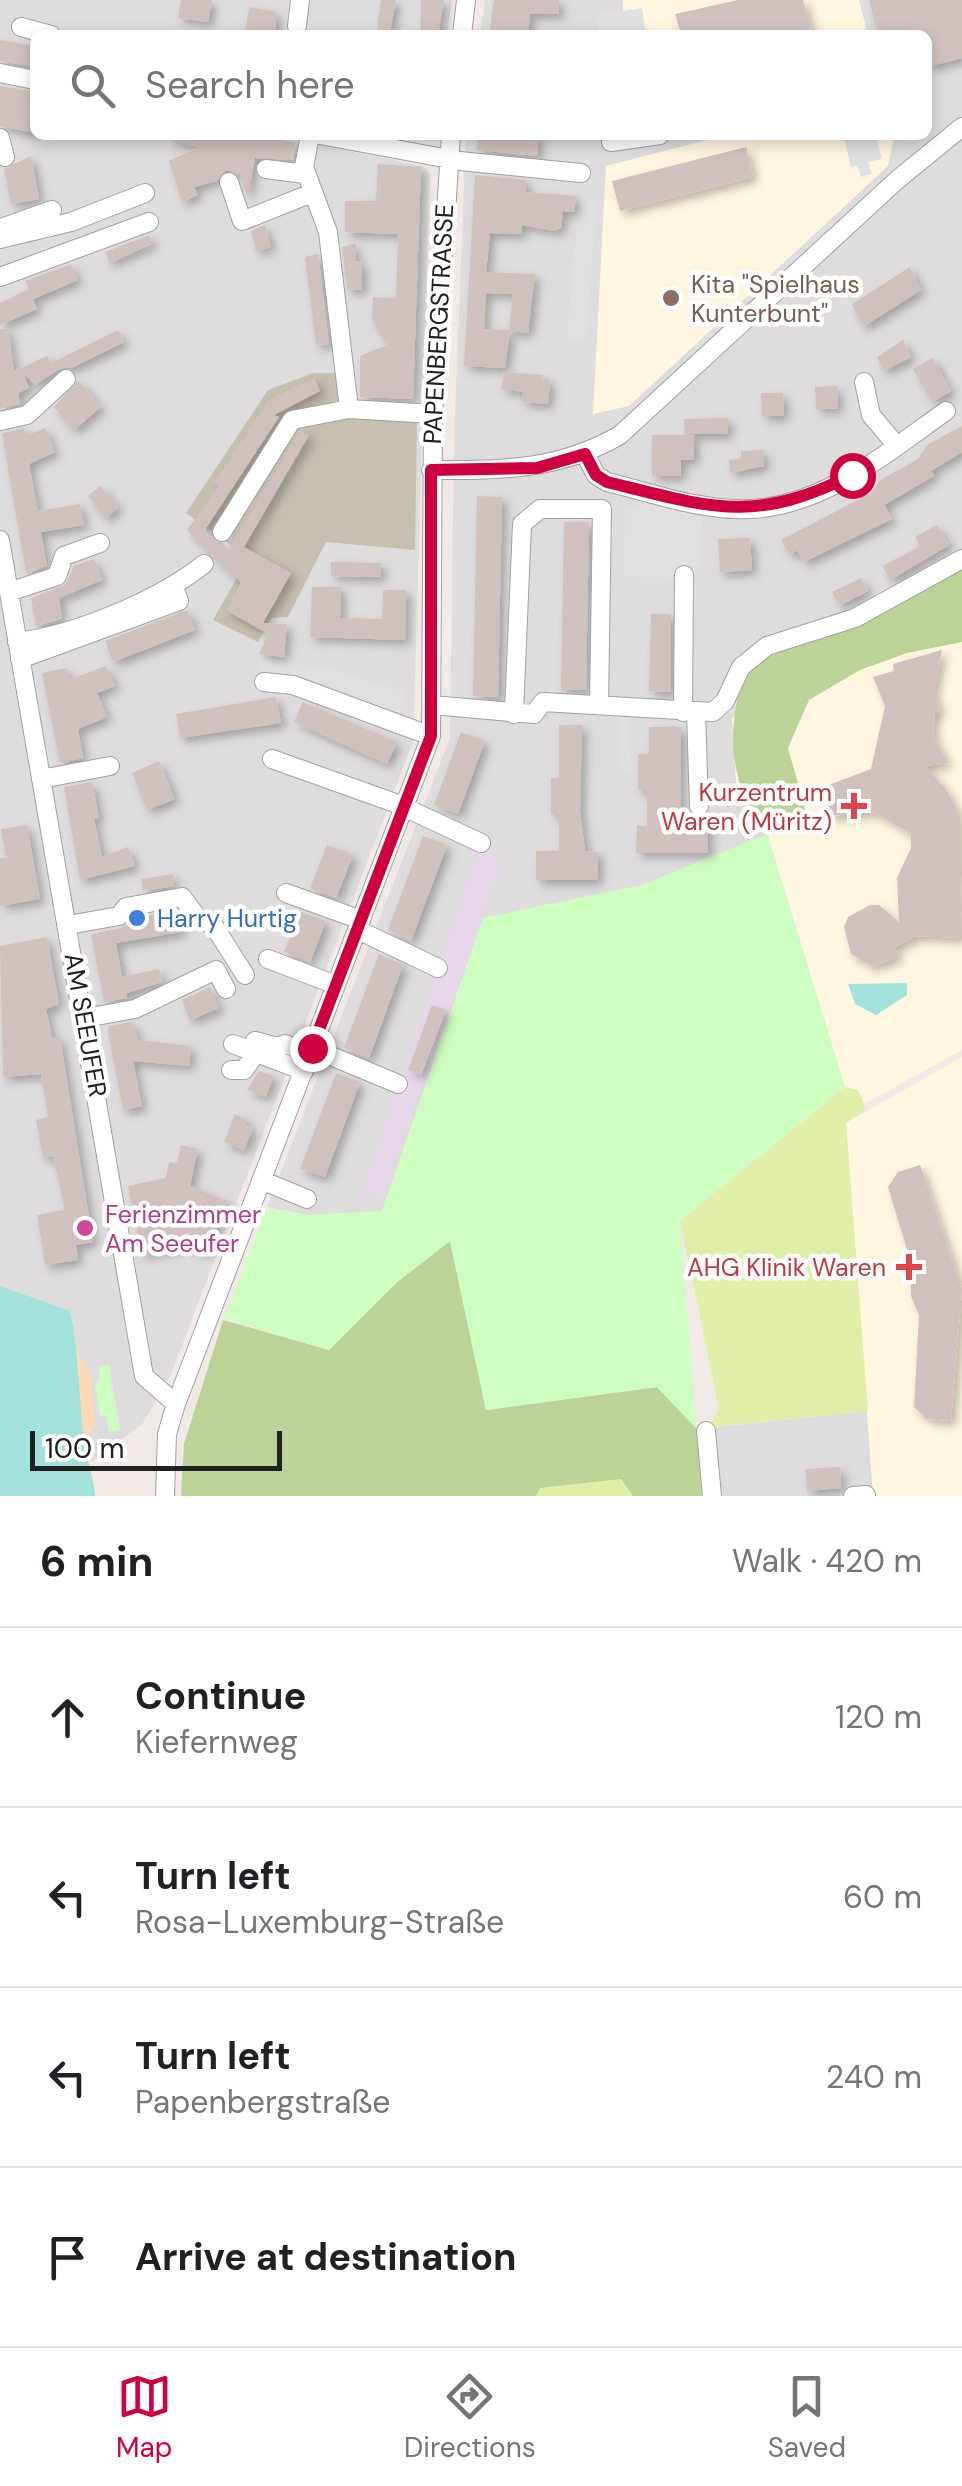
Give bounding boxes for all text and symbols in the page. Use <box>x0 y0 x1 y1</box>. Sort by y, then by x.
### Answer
search box <box>30 30 932 140</box>
icon: search <box>65 58 120 113</box>
text: Search here <box>145 60 355 110</box>
street label: PAPENBERGSTRASSE <box>416 203 461 445</box>
place label: Kita "Spielhaus Kunterbunt" <box>691 268 860 330</box>
marker: Kita "Spielhaus Kunterbunt" <box>660 287 682 309</box>
route start <box>830 453 876 499</box>
place label: Kurzentrum Waren (Müritz) <box>661 776 832 838</box>
marker: Kurzentrum Waren (Müritz) <box>841 793 867 819</box>
place label: Harry Hurtig <box>157 902 297 935</box>
marker: Harry Hurtig <box>126 907 148 929</box>
street label: AM SEEUFER <box>57 950 114 1100</box>
route end <box>290 1026 336 1072</box>
place label: Ferienzimmer Am Seeufer <box>105 1198 261 1260</box>
marker: Ferienzimmer Am Seeufer <box>74 1217 96 1239</box>
place label: AHG Klinik Waren <box>687 1251 886 1284</box>
marker: AHG Klinik Waren <box>896 1254 922 1280</box>
scale bar <box>30 1426 282 1470</box>
text: 100 m <box>45 1430 124 1467</box>
text: 6 min <box>40 1534 153 1589</box>
text: Walk · 420 m <box>732 1540 922 1582</box>
text: Continue <box>135 1671 306 1721</box>
icon: ahead <box>40 1690 95 1745</box>
text: 120 m <box>835 1696 922 1738</box>
text: Kiefernweg <box>135 1721 298 1763</box>
text: Turn left <box>135 1851 291 1901</box>
icon: left <box>40 1870 95 1925</box>
text: 60 m <box>843 1876 922 1918</box>
text: Rosa-Luxemburg-Straße <box>135 1901 504 1943</box>
text: Turn left <box>135 2031 291 2081</box>
icon: left <box>40 2050 95 2105</box>
text: 240 m <box>826 2056 922 2098</box>
text: Papenbergstraße <box>135 2081 390 2123</box>
icon: arrive <box>40 2230 95 2285</box>
text: Arrive at destination <box>135 2232 517 2282</box>
tab: Map <box>116 2369 172 2466</box>
tab: Directions <box>404 2369 536 2466</box>
tab: Saved <box>768 2369 846 2466</box>

